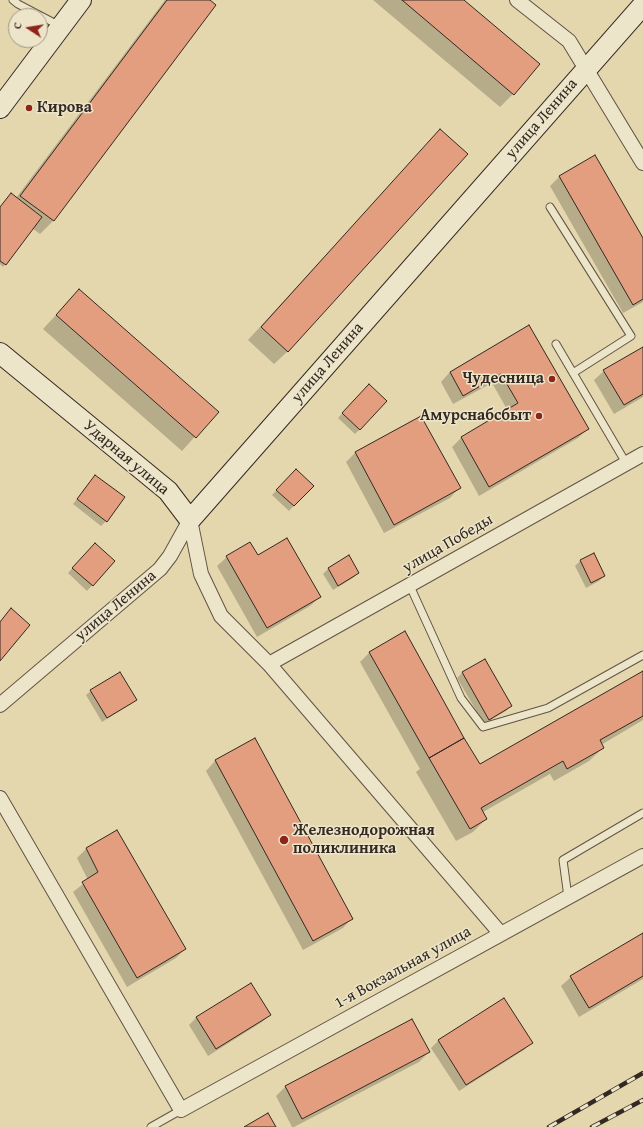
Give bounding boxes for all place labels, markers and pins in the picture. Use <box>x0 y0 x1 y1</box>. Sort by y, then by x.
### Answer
place label: Кирова <box>37 98 92 118</box>
marker: Кирова <box>24 103 34 113</box>
place label: Чудесница <box>462 369 544 389</box>
marker: Чудесница <box>547 374 557 384</box>
place label: Амурснабсбыт <box>420 406 531 426</box>
marker: Амурснабсбыт <box>534 411 544 421</box>
place label: Железнодорожная поликлиника <box>293 821 435 859</box>
marker: Железнодорожная поликлиника <box>278 834 290 846</box>

